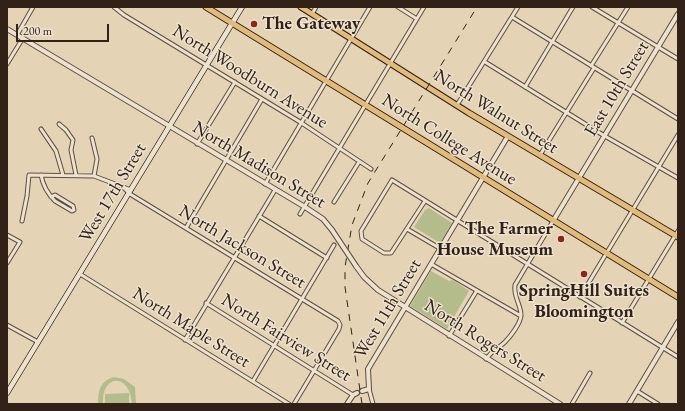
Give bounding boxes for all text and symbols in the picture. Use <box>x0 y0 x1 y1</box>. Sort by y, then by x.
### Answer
place label: The Gateway <box>262 13 360 35</box>
scale bar <box>18 16 111 42</box>
marker: The Gateway <box>249 19 259 29</box>
street label: North Woodburn Avenue <box>168 20 332 134</box>
text: 200 m <box>23 23 52 39</box>
street label: East 10th Street <box>580 37 654 141</box>
street label: North Walnut Street <box>430 65 562 159</box>
street label: North College Avenue <box>378 90 520 190</box>
street label: North Madison Street <box>188 117 330 213</box>
street label: West 17th Street <box>75 139 151 247</box>
street label: North Jackson Street <box>175 201 309 293</box>
place label: The Farmer House Museum <box>437 218 553 260</box>
marker: The Farmer House Museum <box>556 234 566 244</box>
street label: West 11th Street <box>350 255 426 363</box>
marker: SpringHill Suites Bloomington <box>579 269 589 279</box>
place label: SpringHill Suites Bloomington <box>519 280 649 322</box>
street label: North Maple Street <box>128 283 254 373</box>
street label: North Fairview Street <box>217 289 355 387</box>
street label: North Rogers Street <box>420 295 550 387</box>

